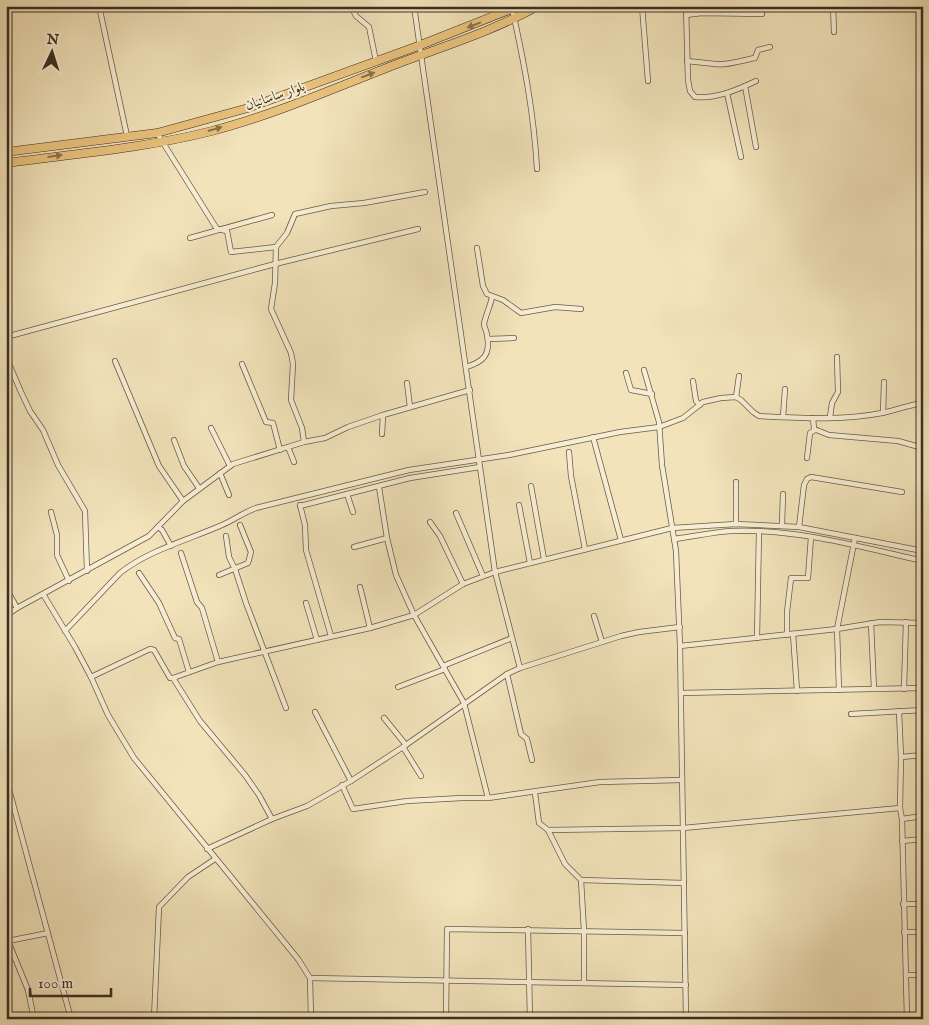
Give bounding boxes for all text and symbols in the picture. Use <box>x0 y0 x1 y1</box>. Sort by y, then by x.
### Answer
one-way arrow <box>466 22 481 29</box>
north arrow <box>28 28 78 78</box>
text: N <box>45 31 60 49</box>
one-way arrow <box>361 71 376 79</box>
street label: بلوار ساسانیان <box>243 77 308 115</box>
one-way arrow <box>207 125 222 133</box>
one-way arrow <box>47 152 63 160</box>
scale bar <box>30 965 111 997</box>
text: 100 m <box>38 974 74 993</box>

